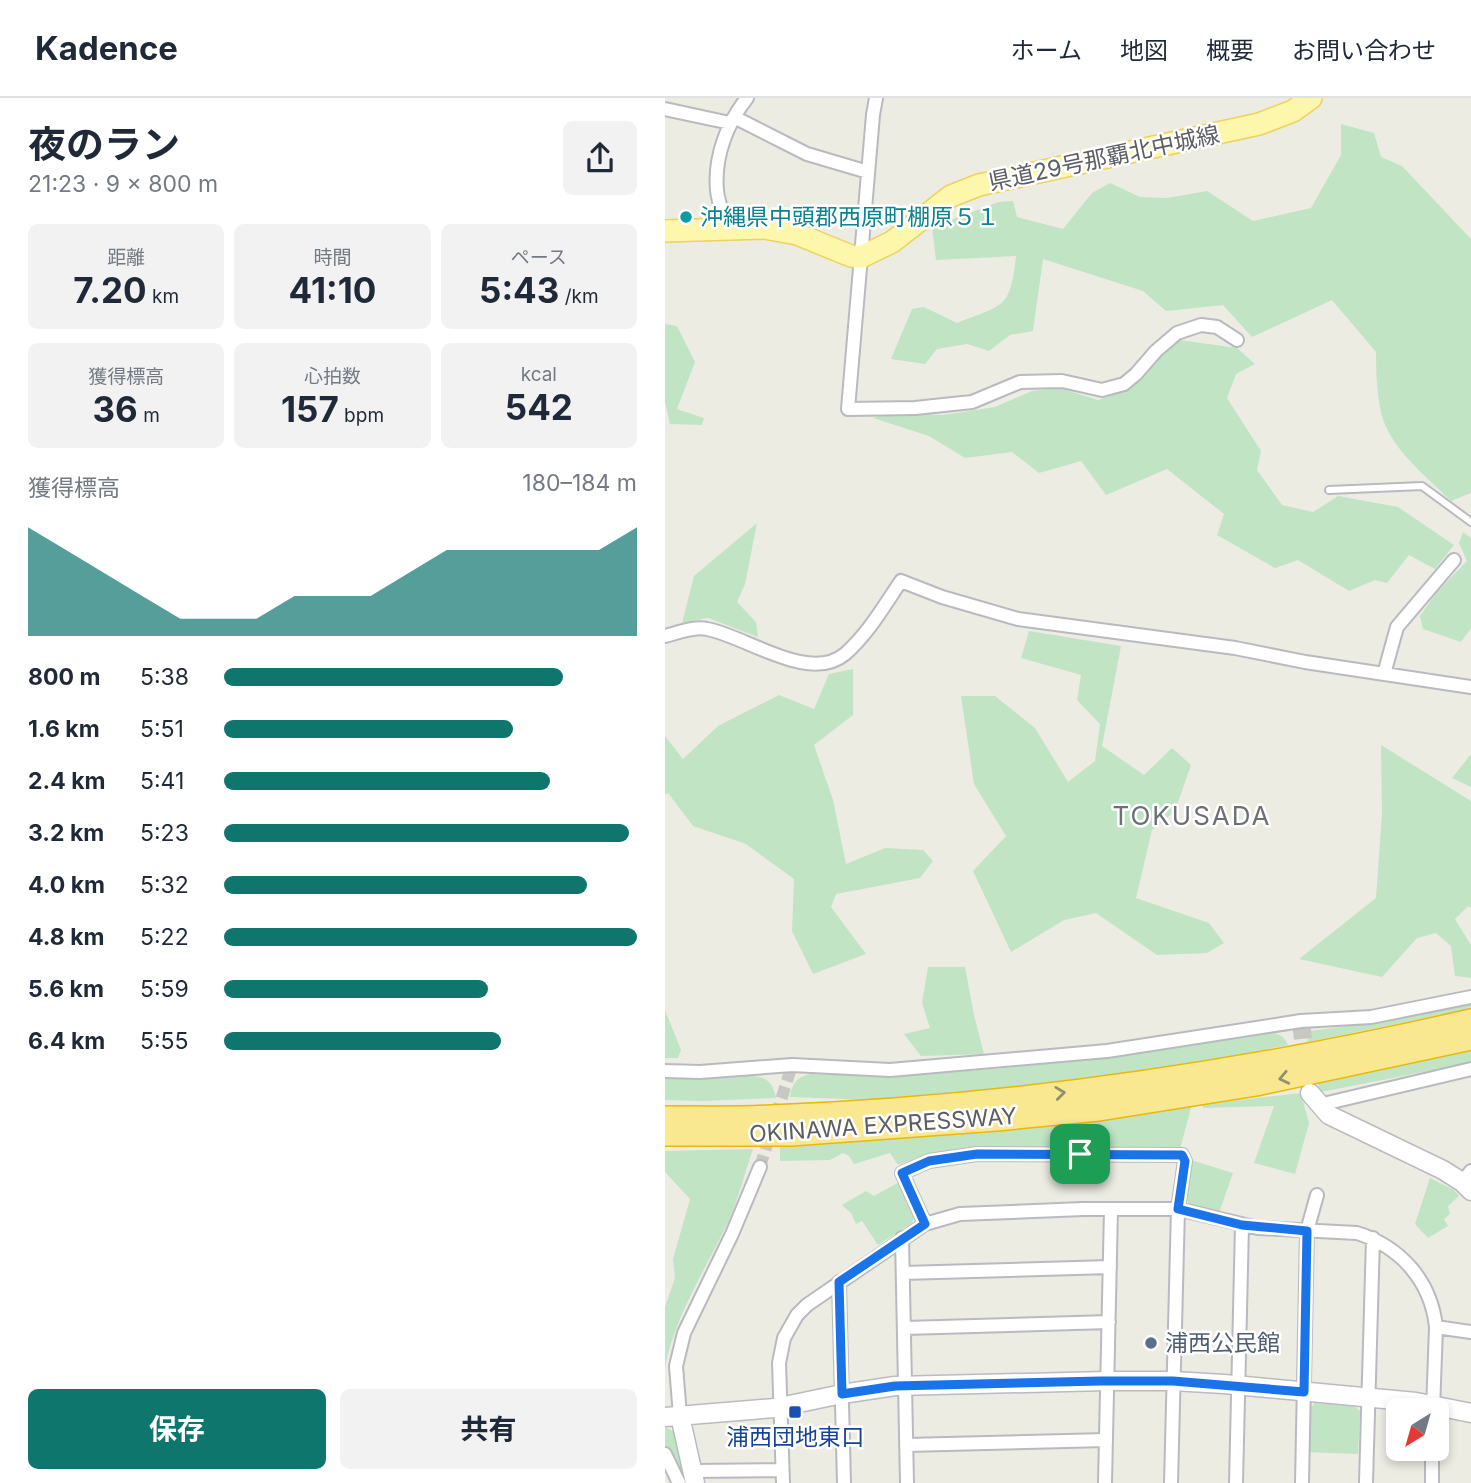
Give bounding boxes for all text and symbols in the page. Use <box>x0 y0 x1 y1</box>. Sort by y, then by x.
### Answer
text: Kadence <box>35 28 178 68</box>
text: ホーム <box>1011 36 1082 65</box>
text: 地図 <box>1120 36 1168 65</box>
text: 概要 <box>1206 36 1254 65</box>
text: お問い合わせ <box>1292 36 1436 65</box>
street label: 県道29号那覇北中城線 <box>986 120 1222 196</box>
text: 夜のラン <box>28 121 180 167</box>
button: share <box>563 121 637 195</box>
text: 21:23 · 9 × 800 m <box>28 170 218 198</box>
place label: 沖縄県中頭郡西原町棚原５１ <box>700 203 999 231</box>
marker: 沖縄県中頭郡西原町棚原５１ <box>678 209 694 225</box>
text: 距離 <box>107 246 145 269</box>
text: 時間 <box>313 246 352 269</box>
text: ペース <box>511 246 567 269</box>
text: 7.20 <box>73 269 147 311</box>
text: 41:10 <box>289 269 376 311</box>
text: 5:43 <box>479 269 559 311</box>
text: km <box>147 285 179 308</box>
text: /km <box>559 285 599 308</box>
text: kcal <box>521 363 557 386</box>
text: 獲得標高 <box>88 365 164 388</box>
text: 心拍数 <box>304 365 361 388</box>
text: 542 <box>505 386 573 428</box>
text: 36 <box>93 388 138 430</box>
text: 157 <box>281 388 339 430</box>
text: m <box>138 404 160 427</box>
text: bpm <box>339 404 384 427</box>
text: 180–184 m <box>522 469 637 497</box>
text: 獲得標高 <box>28 474 120 502</box>
text: 800 m <box>28 663 100 691</box>
text: 5:38 <box>140 663 189 691</box>
text: 1.6 km <box>28 715 100 743</box>
text: 5:51 <box>140 715 184 743</box>
text: 2.4 km <box>28 767 106 795</box>
text: 5:41 <box>140 767 184 795</box>
district label: TOKUSADA <box>1112 800 1272 831</box>
text: 3.2 km <box>28 819 104 847</box>
text: 5:23 <box>140 819 189 847</box>
text: 4.0 km <box>28 871 105 899</box>
text: 5:32 <box>140 871 189 899</box>
text: 4.8 km <box>28 923 105 951</box>
text: 5:22 <box>140 923 189 951</box>
text: 5.6 km <box>28 975 104 1003</box>
text: 5:59 <box>140 975 189 1003</box>
text: 6.4 km <box>28 1027 105 1055</box>
text: 5:55 <box>140 1027 189 1055</box>
one-way arrow <box>1278 1069 1290 1084</box>
one-way arrow <box>1055 1086 1066 1101</box>
street label: OKINAWA EXPRESSWAY <box>748 1102 1018 1148</box>
pin <box>1050 1124 1110 1184</box>
icon: arrive <box>1061 1135 1099 1173</box>
place label: 浦西公民館 <box>1165 1329 1280 1357</box>
marker: 浦西公民館 <box>1143 1335 1159 1351</box>
button: 保存 <box>28 1389 326 1469</box>
button: 共有 <box>340 1389 637 1469</box>
north arrow <box>1386 1398 1449 1461</box>
map controls <box>1386 1398 1449 1461</box>
marker: 浦西団地東口 <box>787 1404 803 1420</box>
place label: 浦西団地東口 <box>726 1423 864 1451</box>

